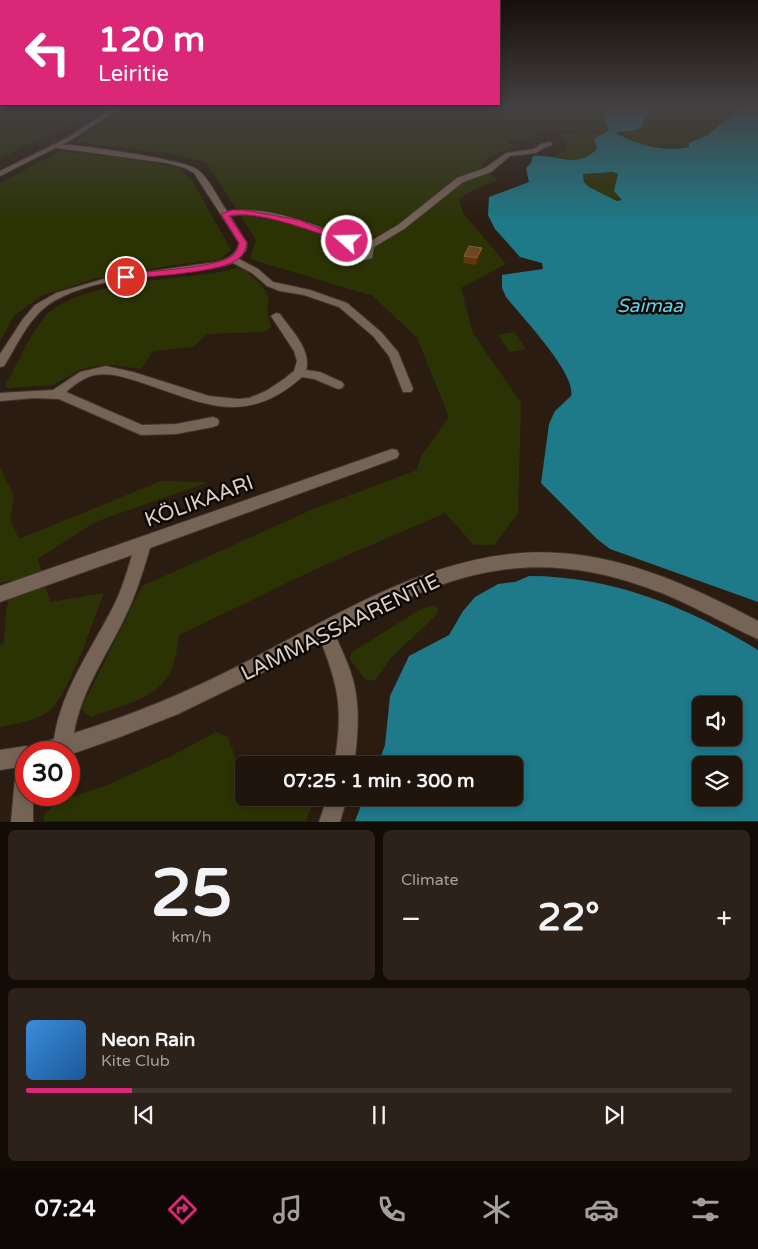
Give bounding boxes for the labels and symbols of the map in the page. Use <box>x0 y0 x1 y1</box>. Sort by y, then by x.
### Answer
position arrow <box>320 214 372 266</box>
pin <box>105 256 147 298</box>
water label: Saimaa <box>617 295 684 317</box>
street label: KÖLIKAARI <box>141 470 257 533</box>
street label: LAMMASSAARENTIE <box>237 568 444 686</box>
speed limit sign: 30 <box>15 741 80 806</box>

